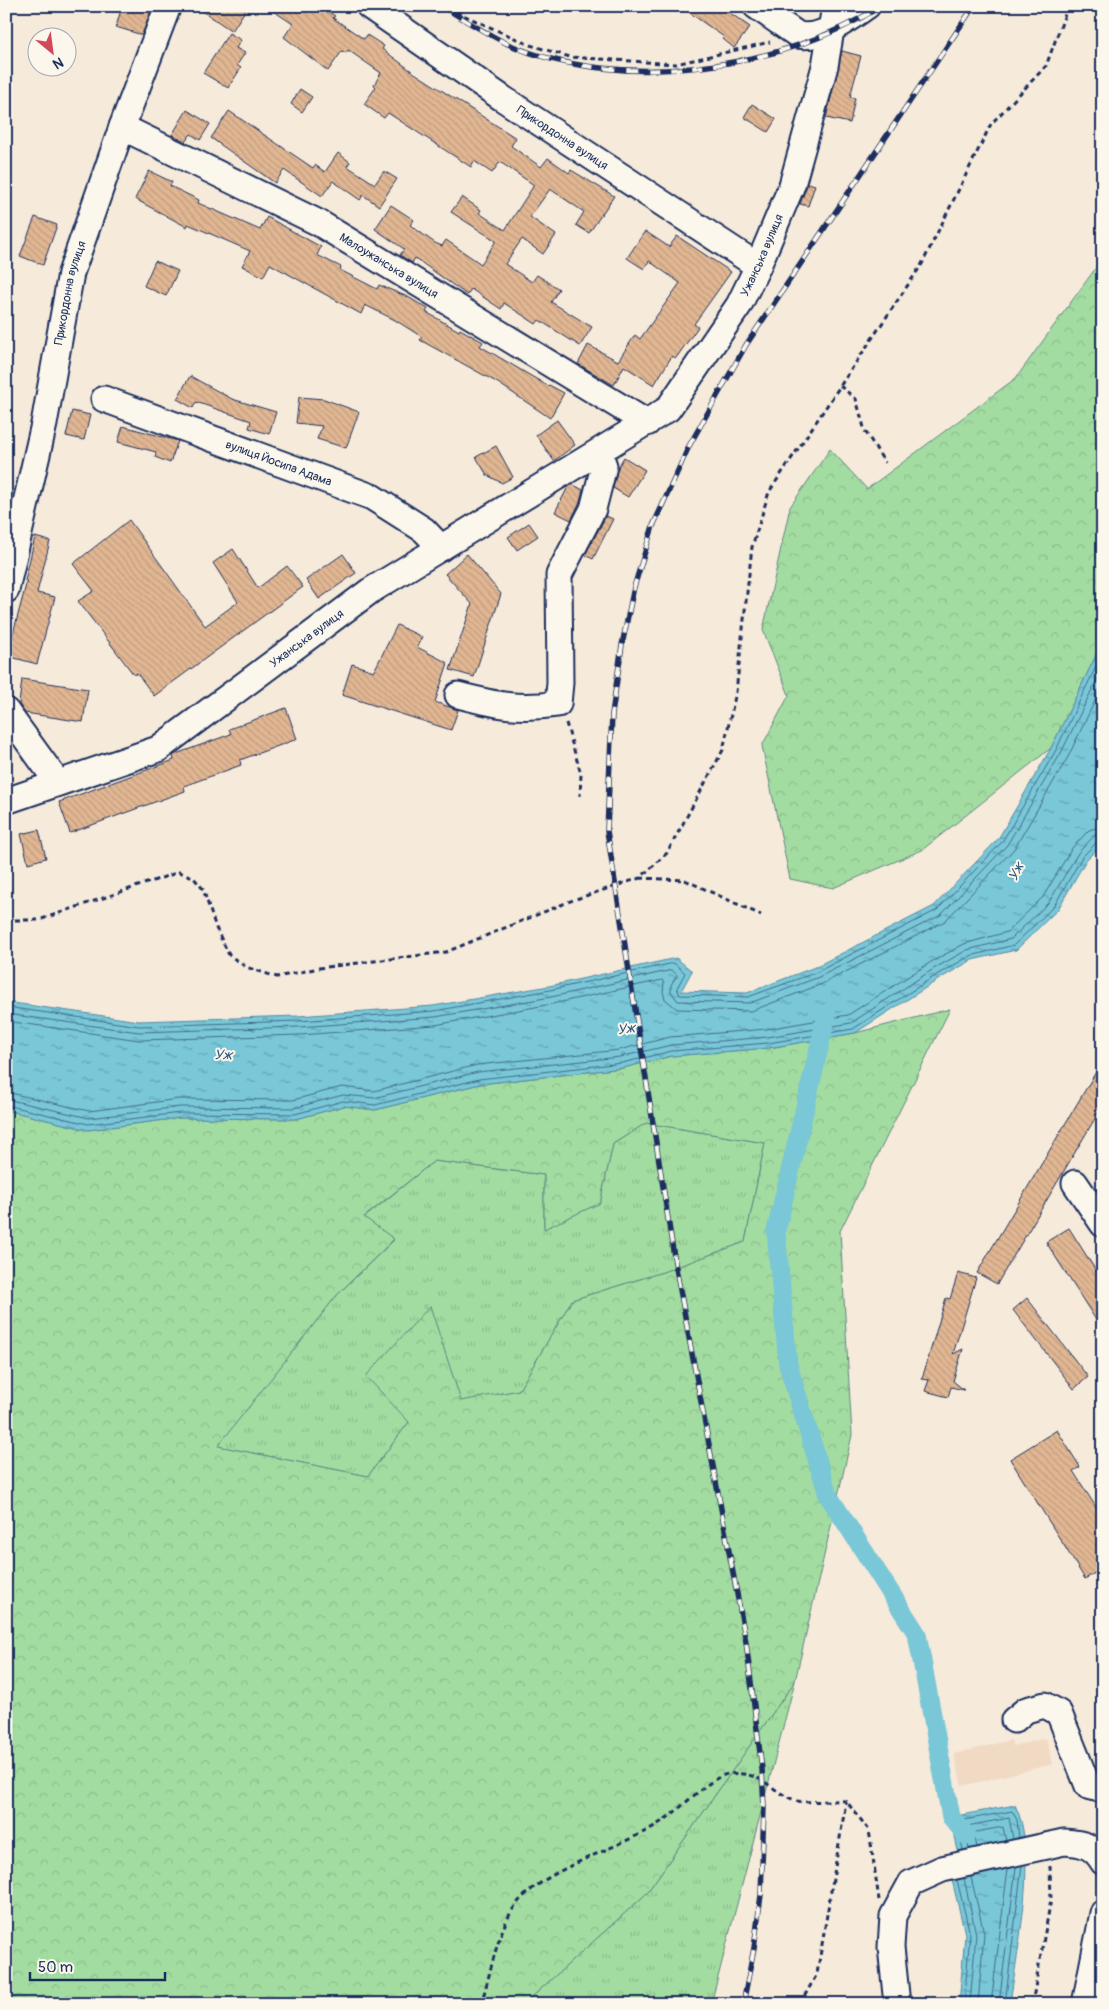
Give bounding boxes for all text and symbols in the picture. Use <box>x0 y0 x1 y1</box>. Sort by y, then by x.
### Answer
north arrow <box>28 28 78 78</box>
text: N <box>50 53 66 73</box>
street label: Прикордонна вулиця <box>514 102 611 173</box>
street label: Ужанська вулиця <box>737 211 787 299</box>
street label: Малоужанська вулиця <box>337 230 441 302</box>
street label: Прикордонна вулиця <box>51 239 89 346</box>
street label: вулиця Йосипа Адама <box>224 437 334 489</box>
street label: Ужанська вулиця <box>267 606 347 671</box>
water label: Уж <box>1004 859 1029 884</box>
water label: Уж <box>616 1019 638 1038</box>
water label: Уж <box>214 1046 234 1064</box>
scale bar <box>30 1950 165 1982</box>
text: 50 m <box>38 1958 73 1977</box>

